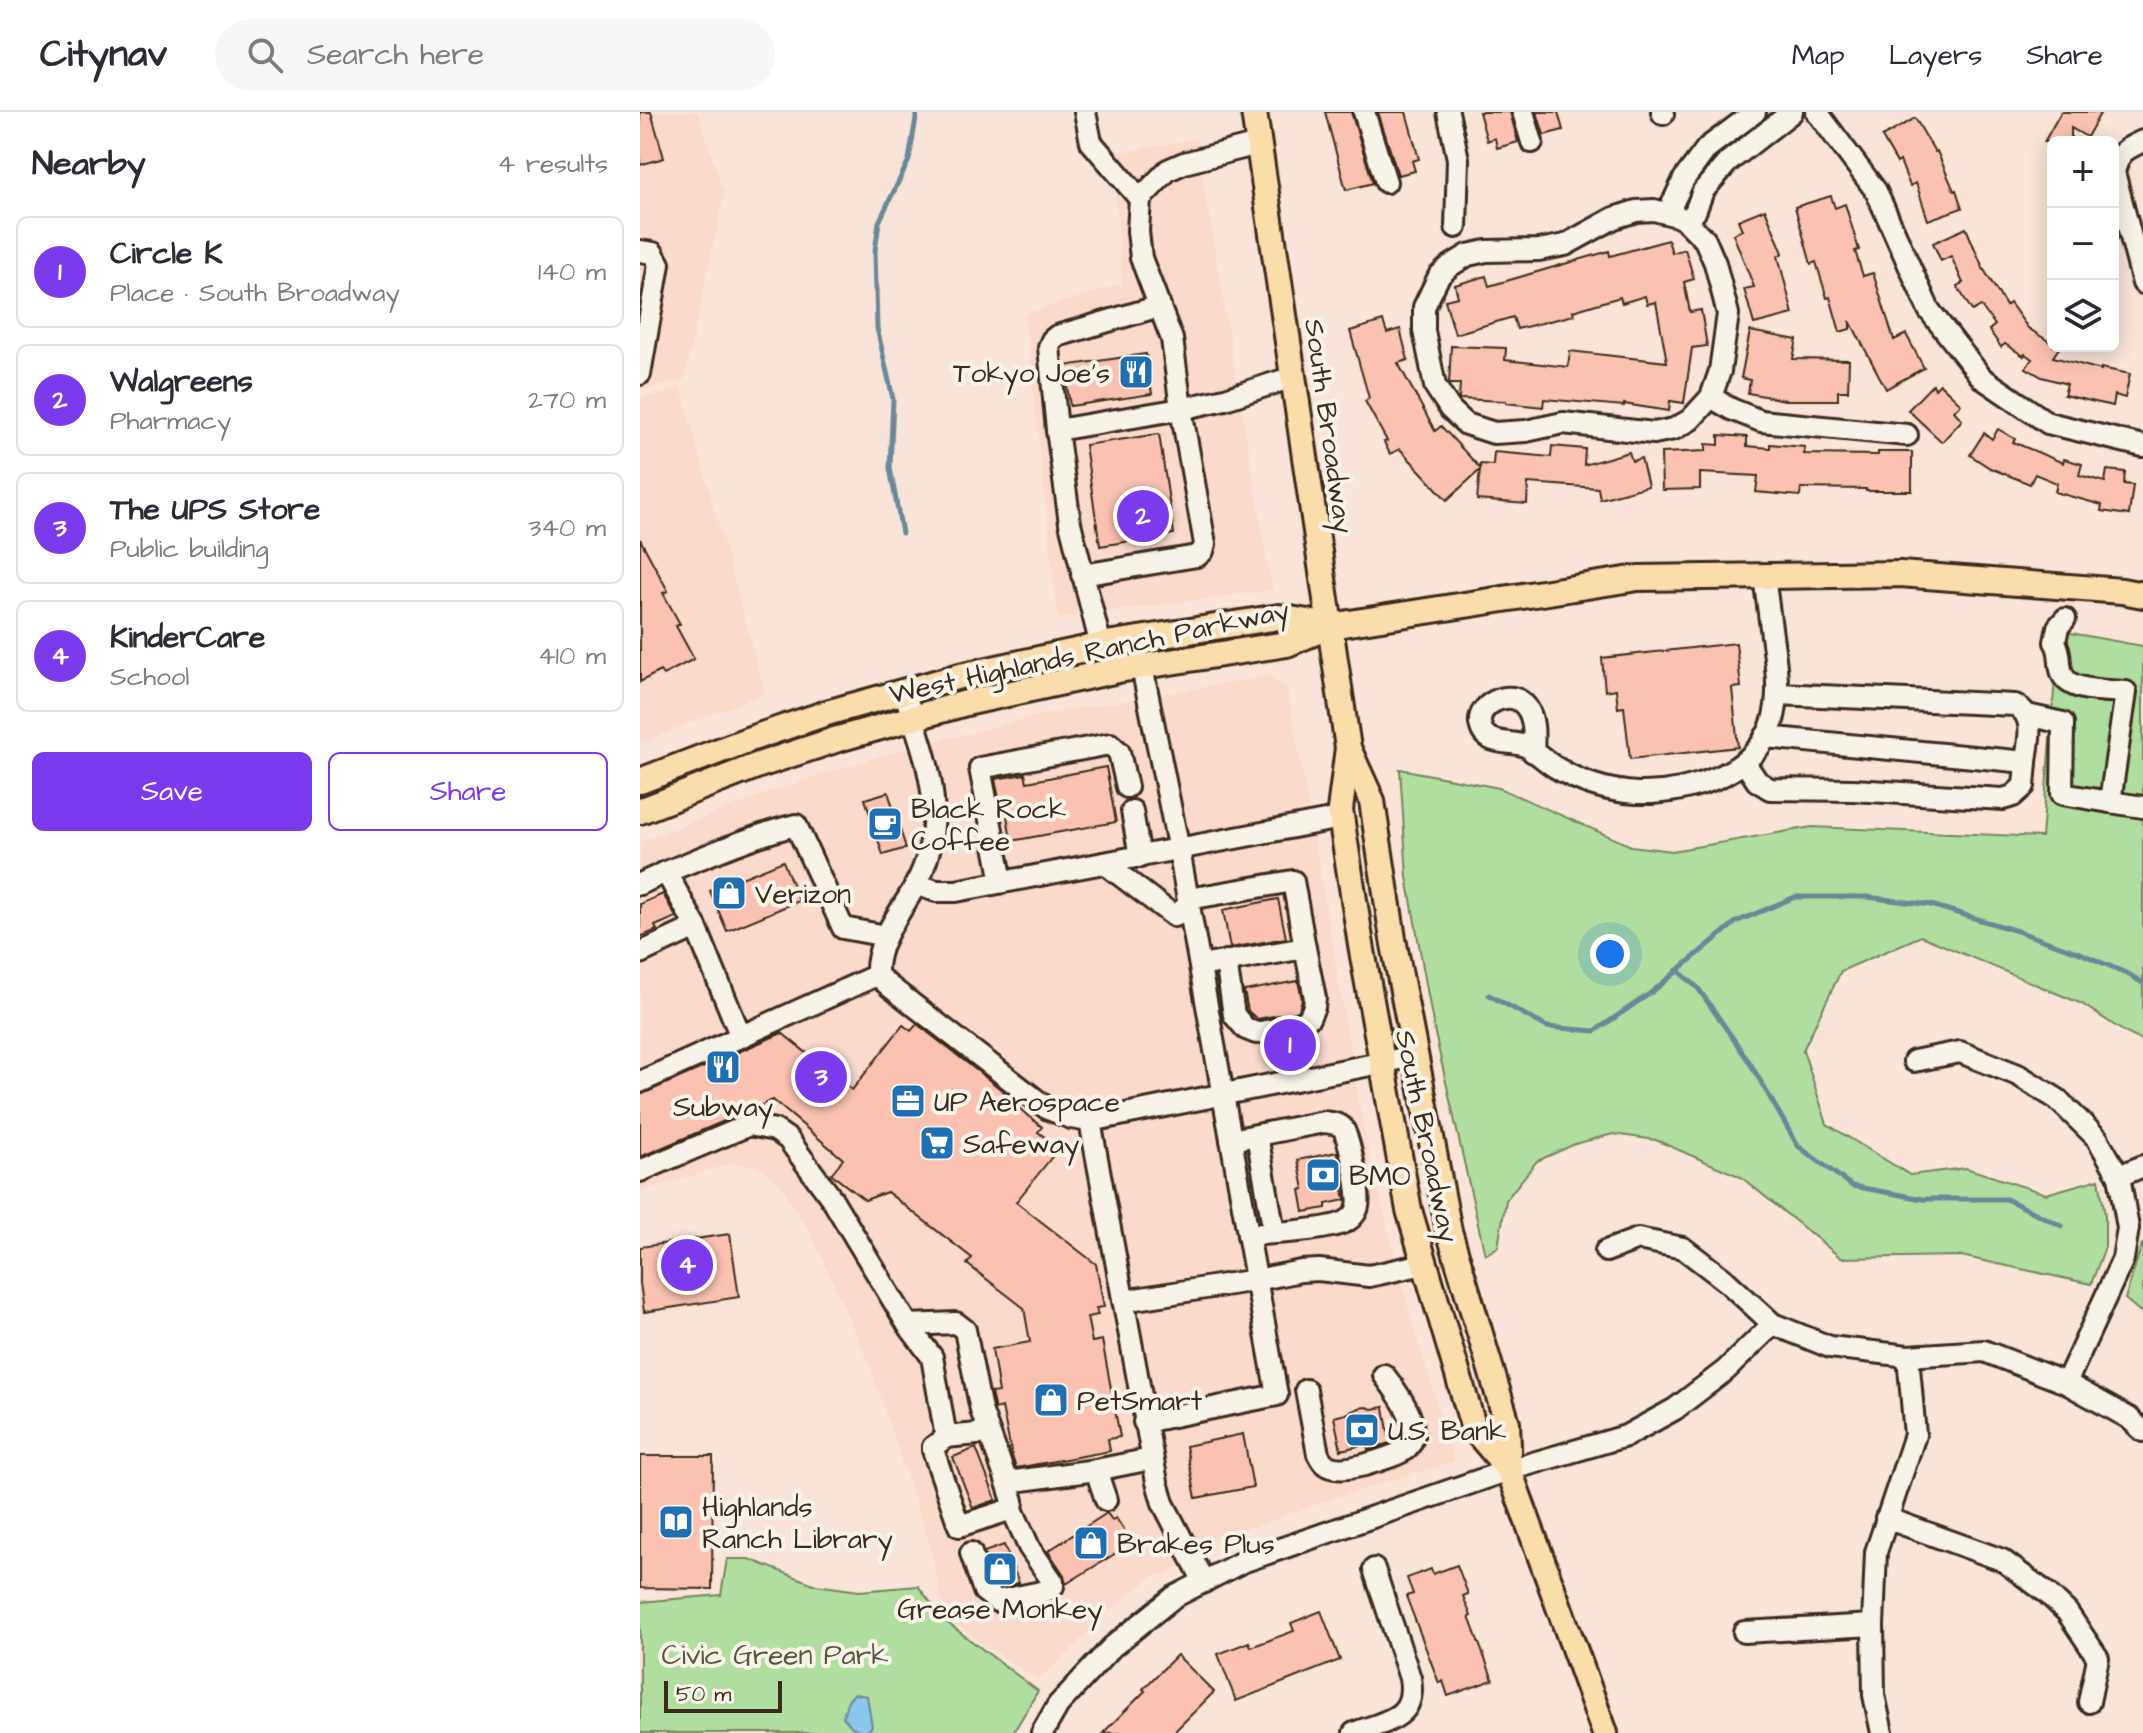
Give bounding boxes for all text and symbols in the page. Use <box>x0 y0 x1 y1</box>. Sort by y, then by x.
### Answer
search box <box>215 19 775 91</box>
text: Citynav <box>40 29 167 81</box>
icon: search <box>243 33 287 77</box>
text: Search here <box>307 34 484 76</box>
text: Map <box>1792 36 1845 75</box>
text: Layers <box>1889 36 1982 75</box>
text: Share <box>2026 36 2103 75</box>
map controls <box>2047 136 2119 352</box>
button: + <box>2047 136 2119 208</box>
text: Nearby <box>32 140 146 188</box>
text: 4 results <box>498 146 608 182</box>
button: − <box>2047 208 2119 280</box>
text: Circle K <box>110 233 222 275</box>
text: 1 <box>58 254 62 290</box>
text: 140 m <box>538 254 606 290</box>
text: Place · South Broadway <box>110 275 400 311</box>
button: layers <box>2047 280 2119 352</box>
street label: South Broadway <box>1292 316 1363 536</box>
restaurant icon: Tokyo Joe's <box>1117 353 1155 391</box>
place label: Tokyo Joe's <box>953 354 1110 395</box>
text: Walgreens <box>110 361 253 403</box>
text: 2 <box>53 382 67 418</box>
text: 270 m <box>528 382 606 418</box>
text: Pharmacy <box>110 403 231 439</box>
pin: 2 <box>1117 486 1169 546</box>
text: The UPS Store <box>110 489 320 531</box>
text: 3 <box>53 510 67 546</box>
text: 340 m <box>528 510 606 546</box>
text: Public building <box>110 531 269 567</box>
street label: West Highlands Ranch Parkway <box>886 591 1293 716</box>
text: KinderCare <box>110 617 265 659</box>
text: 4 <box>51 638 69 674</box>
text: 410 m <box>538 638 606 674</box>
text: School <box>110 659 189 695</box>
button: Save <box>32 752 312 831</box>
button: Share <box>328 752 608 831</box>
place label: Black Rock Coffee <box>911 790 1066 861</box>
cafe icon: Black Rock Coffee <box>866 805 904 843</box>
shop icon: Verizon <box>710 874 748 912</box>
place label: Verizon <box>755 875 851 914</box>
your location <box>1590 934 1630 974</box>
pin: 1 <box>1264 1015 1316 1075</box>
street label: South Broadway <box>1383 1026 1468 1247</box>
pin: 3 <box>795 1047 847 1107</box>
restaurant icon: Subway <box>704 1048 742 1086</box>
office icon: UP Aerospace <box>889 1082 927 1120</box>
place label: UP Aerospace <box>934 1083 1120 1122</box>
place label: Subway <box>673 1088 773 1129</box>
supermarket icon: Safeway <box>918 1124 956 1162</box>
place label: Safeway <box>963 1125 1079 1166</box>
bank icon: BMO <box>1304 1156 1342 1194</box>
place label: BMO <box>1349 1157 1411 1196</box>
pin: 4 <box>661 1235 713 1295</box>
shop icon: PetSmart <box>1032 1381 1070 1419</box>
place label: PetSmart <box>1077 1382 1203 1421</box>
bank icon: U.S. Bank <box>1343 1411 1381 1449</box>
place label: U.S. Bank <box>1388 1412 1506 1451</box>
place label: Highlands Ranch Library <box>702 1488 893 1561</box>
library icon: Highlands Ranch Library <box>657 1503 695 1541</box>
shop icon: Brakes Plus <box>1072 1524 1110 1562</box>
place label: Brakes Plus <box>1117 1525 1275 1564</box>
shop icon: Grease Monkey <box>981 1550 1019 1588</box>
place label: Grease Monkey <box>897 1590 1103 1631</box>
park label: Civic Green Park <box>662 1636 888 1675</box>
scale bar <box>664 1677 782 1713</box>
text: 50 m <box>676 1679 731 1710</box>

